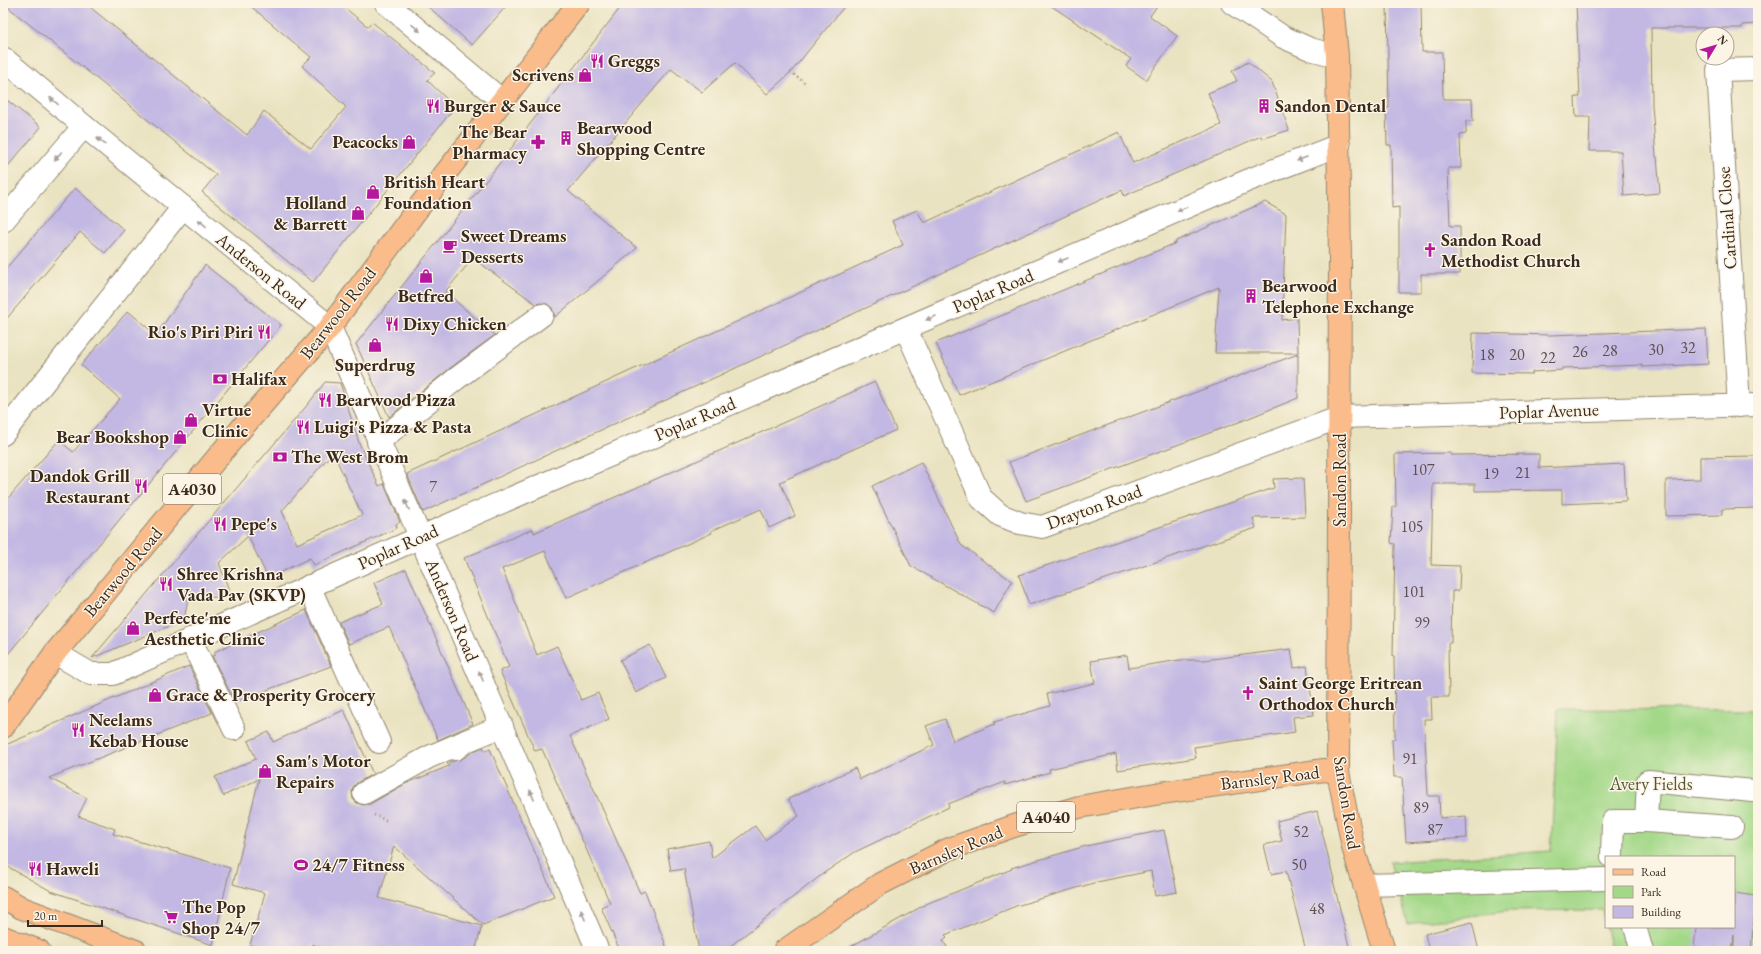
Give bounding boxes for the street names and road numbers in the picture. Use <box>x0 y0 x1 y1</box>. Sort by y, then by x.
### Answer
street label: Cardinal Close <box>1711 166 1742 270</box>
street label: Anderson Road <box>211 227 312 315</box>
street label: Bearwood Road <box>294 261 381 363</box>
street label: Poplar Road <box>949 263 1038 318</box>
street label: Poplar Road <box>651 391 740 446</box>
street label: Poplar Avenue <box>1499 397 1599 424</box>
street label: Sandon Road <box>1328 432 1351 527</box>
road number: A4030 <box>163 474 221 504</box>
street label: Drayton Road <box>1043 478 1145 534</box>
street label: Poplar Road <box>354 518 442 575</box>
street label: Bearwood Road <box>78 521 168 622</box>
street label: Anderson Road <box>420 554 485 666</box>
street label: Sandon Road <box>1329 755 1366 852</box>
street label: Barnsley Road <box>1219 760 1322 795</box>
road number: A4040 <box>1017 802 1075 832</box>
street label: Barnsley Road <box>905 819 1007 880</box>

